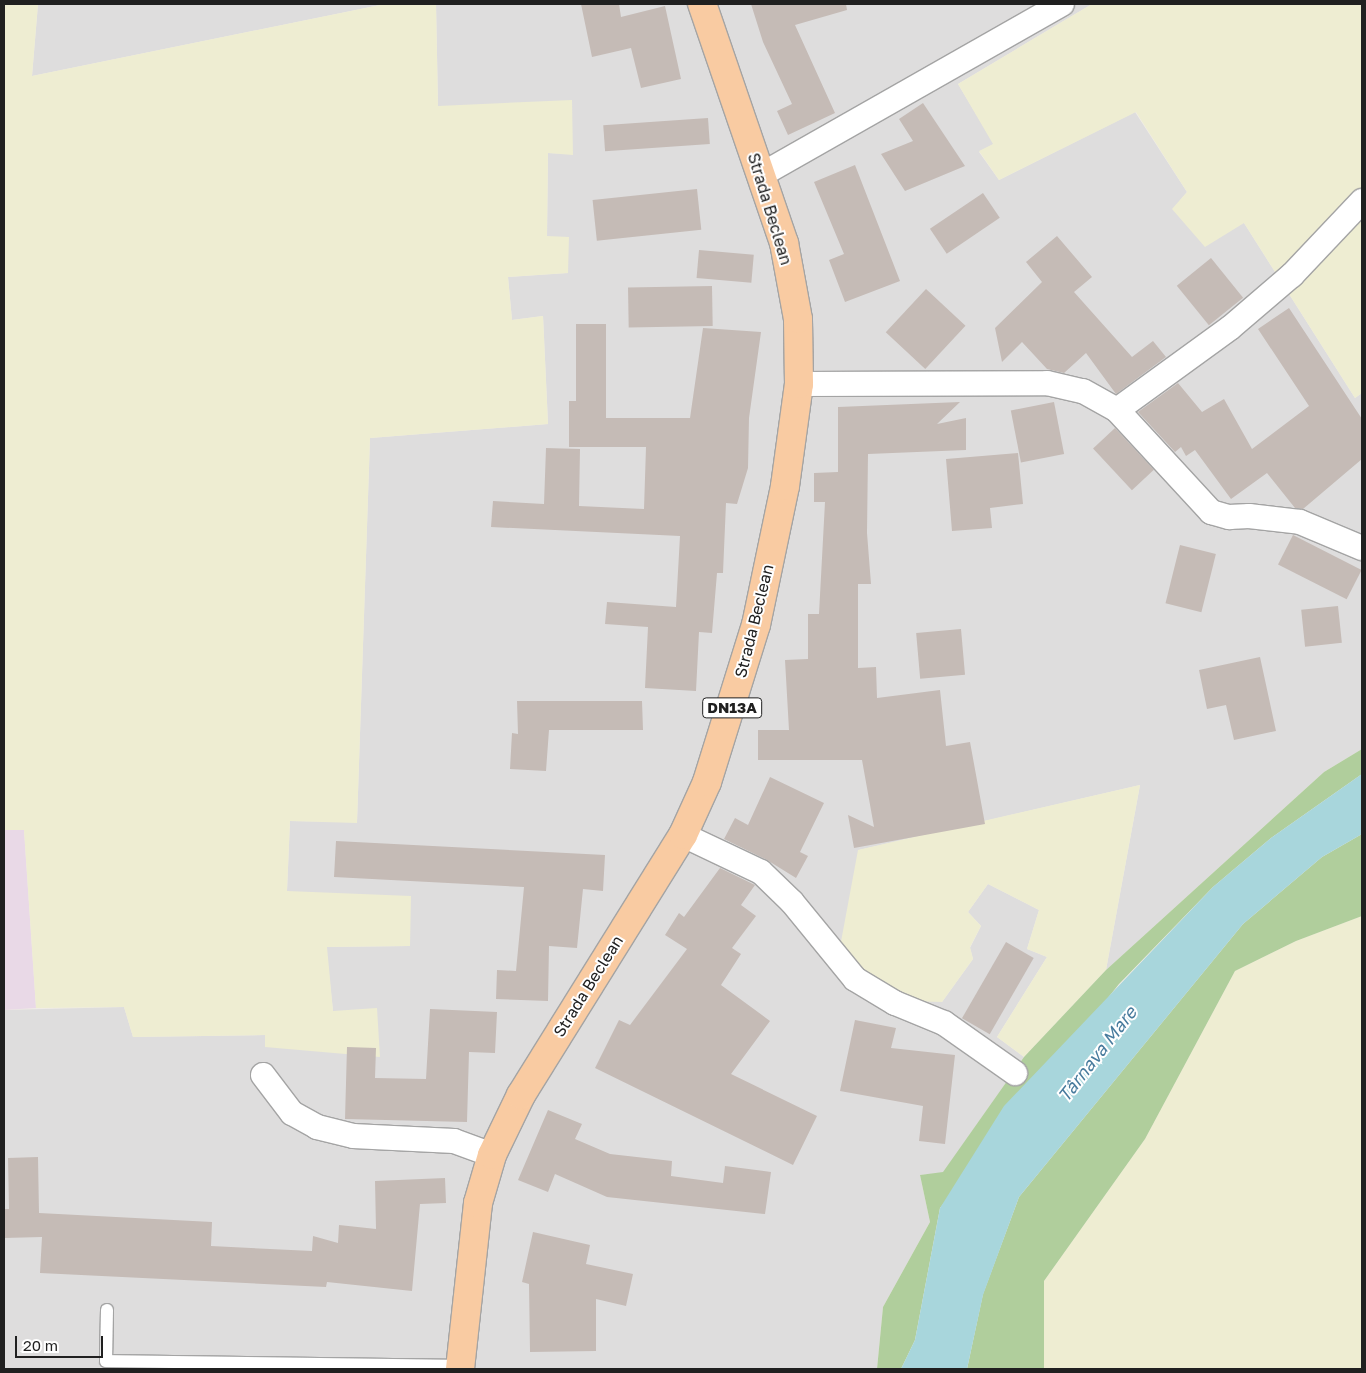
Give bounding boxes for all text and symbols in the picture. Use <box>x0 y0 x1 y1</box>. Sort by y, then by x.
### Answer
street label: Strada Beclean <box>744 151 796 267</box>
street label: Strada Beclean <box>731 562 777 680</box>
road number: DN13A <box>702 696 762 720</box>
street label: Strada Beclean <box>549 932 627 1040</box>
water label: Târnava Mare <box>1053 1002 1141 1106</box>
scale bar <box>18 1326 105 1358</box>
text: 20 m <box>23 1336 58 1354</box>

